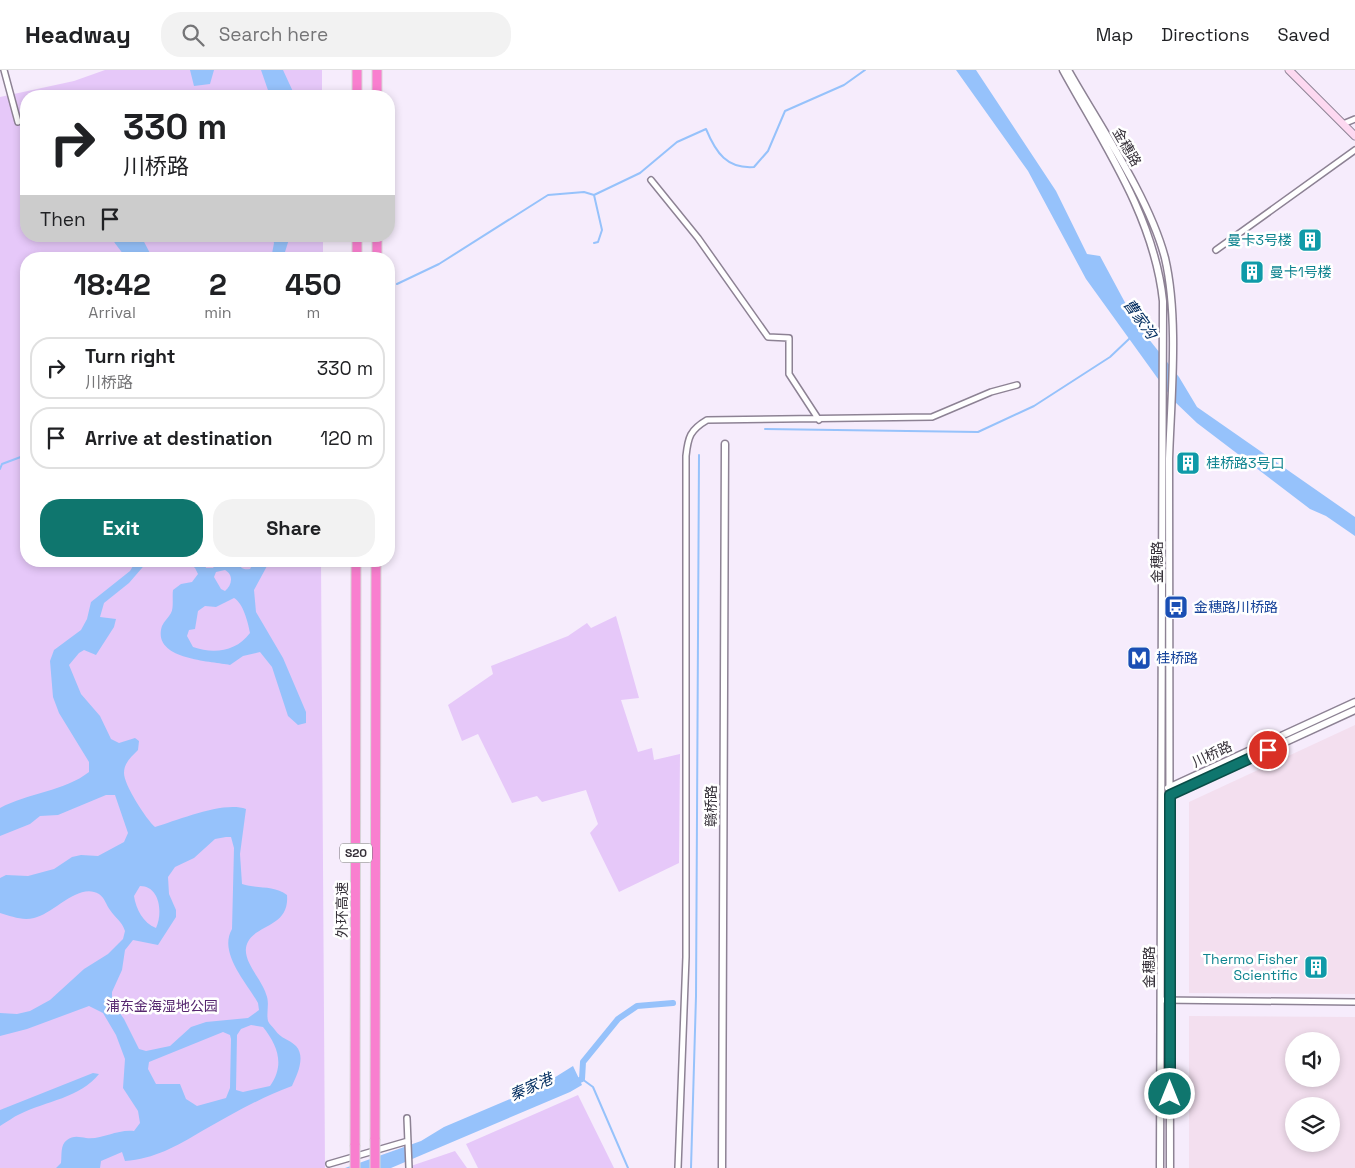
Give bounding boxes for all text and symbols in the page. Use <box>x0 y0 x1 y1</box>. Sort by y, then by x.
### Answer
search box <box>161 12 511 57</box>
text: Headway <box>25 19 131 50</box>
icon: search <box>179 21 207 49</box>
text: Search here <box>219 22 328 47</box>
text: Map <box>1096 23 1133 46</box>
text: Directions <box>1161 23 1250 46</box>
text: Saved <box>1278 23 1330 46</box>
text: 330 m <box>123 105 227 149</box>
icon: right <box>40 110 105 175</box>
street label: 金穗路 <box>1109 124 1145 170</box>
text: 川桥路 <box>123 152 189 180</box>
icon: arrive <box>96 205 124 233</box>
text: Then <box>40 207 86 232</box>
building icon: 曼卡3号楼 <box>1297 227 1323 253</box>
place label: 曼卡3号楼 <box>1228 231 1292 249</box>
building icon: 曼卡1号楼 <box>1239 259 1265 285</box>
place label: 曼卡1号楼 <box>1270 263 1332 281</box>
text: 18:42 <box>73 265 151 304</box>
text: 2 <box>209 265 227 304</box>
text: 450 <box>285 265 342 304</box>
water label: 曹家沟 <box>1119 295 1162 344</box>
text: Arrival <box>88 302 136 323</box>
text: min <box>204 302 232 323</box>
text: m <box>306 302 320 323</box>
text: Turn right <box>85 344 175 369</box>
icon: right <box>42 354 70 382</box>
text: 330 m <box>317 356 373 381</box>
text: 川桥路 <box>85 372 133 393</box>
icon: arrive <box>42 424 70 452</box>
text: Arrive at destination <box>85 426 273 451</box>
text: 120 m <box>320 426 373 451</box>
building icon: 桂桥路3号口 <box>1175 450 1201 476</box>
place label: 桂桥路3号口 <box>1206 454 1284 472</box>
button: Exit <box>40 499 203 557</box>
button: Share <box>213 499 375 557</box>
street label: 金穗路 <box>1148 541 1166 583</box>
bus stop icon: 金穗路川桥路 <box>1163 594 1189 620</box>
place label: 金穗路川桥路 <box>1194 598 1278 616</box>
metro station icon: 桂桥路 <box>1126 645 1152 671</box>
place label: 桂桥路 <box>1156 649 1198 667</box>
pin <box>1247 729 1289 771</box>
icon: arrive <box>1254 736 1282 764</box>
street label: 川桥路 <box>1189 737 1235 771</box>
street label: 赣桥路 <box>702 785 720 827</box>
road number: S20 <box>340 844 372 862</box>
street label: 外环高速 <box>333 882 351 938</box>
street label: 金穗路 <box>1140 946 1158 988</box>
place label: Thermo Fisher Scientific <box>1203 950 1298 984</box>
building icon: Thermo Fisher Scientific <box>1303 954 1329 980</box>
park label: 浦东金海湿地公园 <box>106 997 218 1015</box>
map controls <box>1285 1032 1340 1152</box>
button: sound <box>1285 1032 1340 1087</box>
position arrow <box>1143 1067 1195 1119</box>
water label: 秦家港 <box>506 1068 557 1104</box>
button: layers <box>1285 1097 1340 1152</box>

